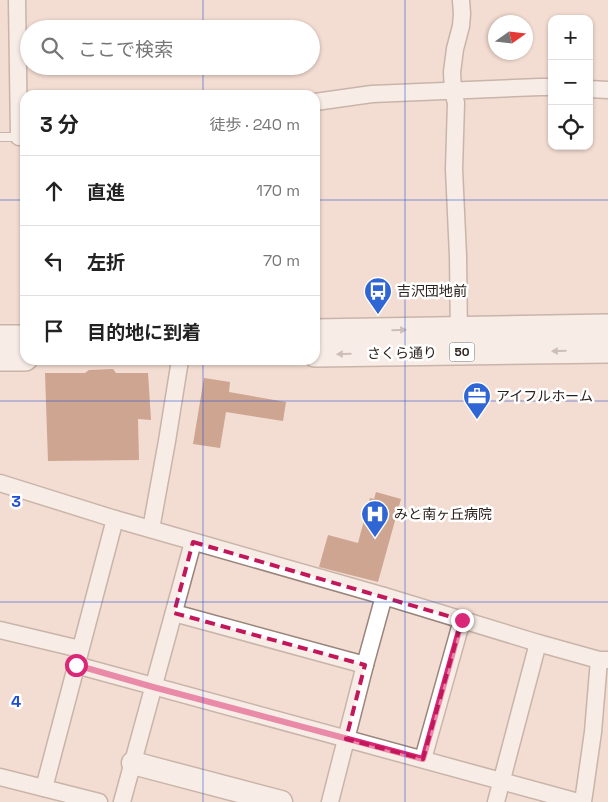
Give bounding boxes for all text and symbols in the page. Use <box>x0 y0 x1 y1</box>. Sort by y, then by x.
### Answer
north arrow <box>488 15 533 60</box>
map controls <box>548 15 593 150</box>
button: + <box>548 15 593 60</box>
search box <box>20 20 320 75</box>
icon: search <box>38 34 66 62</box>
text: ここで検索 <box>78 37 173 62</box>
button: − <box>548 60 593 105</box>
button: locate <box>548 105 593 150</box>
text: 3 分 <box>40 111 79 138</box>
text: 徒歩 · 240 m <box>209 114 300 135</box>
icon: ahead <box>40 177 68 205</box>
text: 直進 <box>87 180 125 205</box>
text: 170 m <box>256 180 300 201</box>
icon: left <box>40 247 68 275</box>
text: 左折 <box>87 250 125 275</box>
text: 70 m <box>263 250 300 271</box>
bus stop icon: 吉沢団地前 <box>363 276 393 315</box>
place label: 吉沢団地前 <box>397 282 467 300</box>
icon: arrive <box>40 317 68 345</box>
text: 目的地に到着 <box>87 320 201 345</box>
one-way arrow <box>391 326 407 334</box>
road number: 50 <box>450 342 474 362</box>
street label: さくら通り <box>367 343 437 363</box>
one-way arrow <box>551 347 567 355</box>
one-way arrow <box>336 350 352 358</box>
office icon: アイフルホーム <box>462 381 492 420</box>
place label: アイフルホーム <box>496 387 593 405</box>
text: 3 <box>11 491 21 512</box>
hospital icon: みと南ヶ丘病院 <box>360 499 390 538</box>
place label: みと南ヶ丘病院 <box>394 505 492 523</box>
route end <box>451 609 474 632</box>
route start <box>65 654 88 677</box>
text: 4 <box>11 691 21 712</box>

